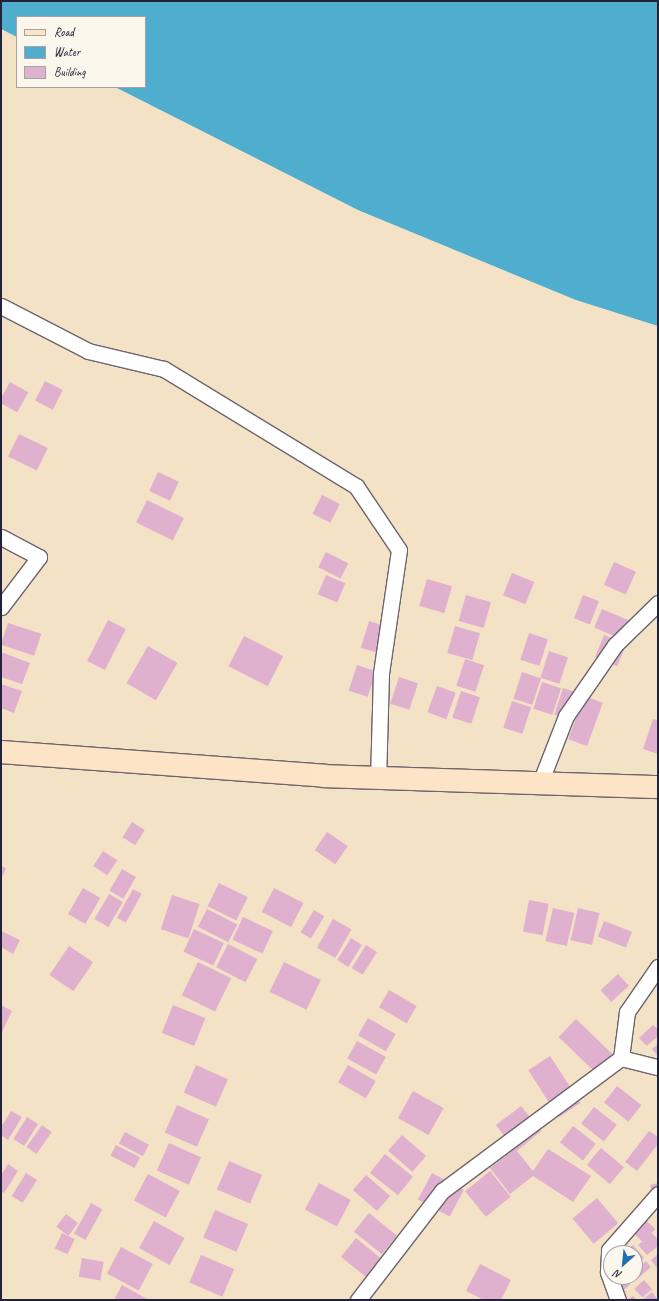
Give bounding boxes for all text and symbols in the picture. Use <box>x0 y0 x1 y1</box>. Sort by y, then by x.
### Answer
legend <box>16 16 146 88</box>
text: Road <box>54 24 74 40</box>
text: Water <box>54 44 80 60</box>
text: Building <box>54 64 86 80</box>
north arrow <box>603 1245 643 1285</box>
text: N <box>612 1267 624 1283</box>

